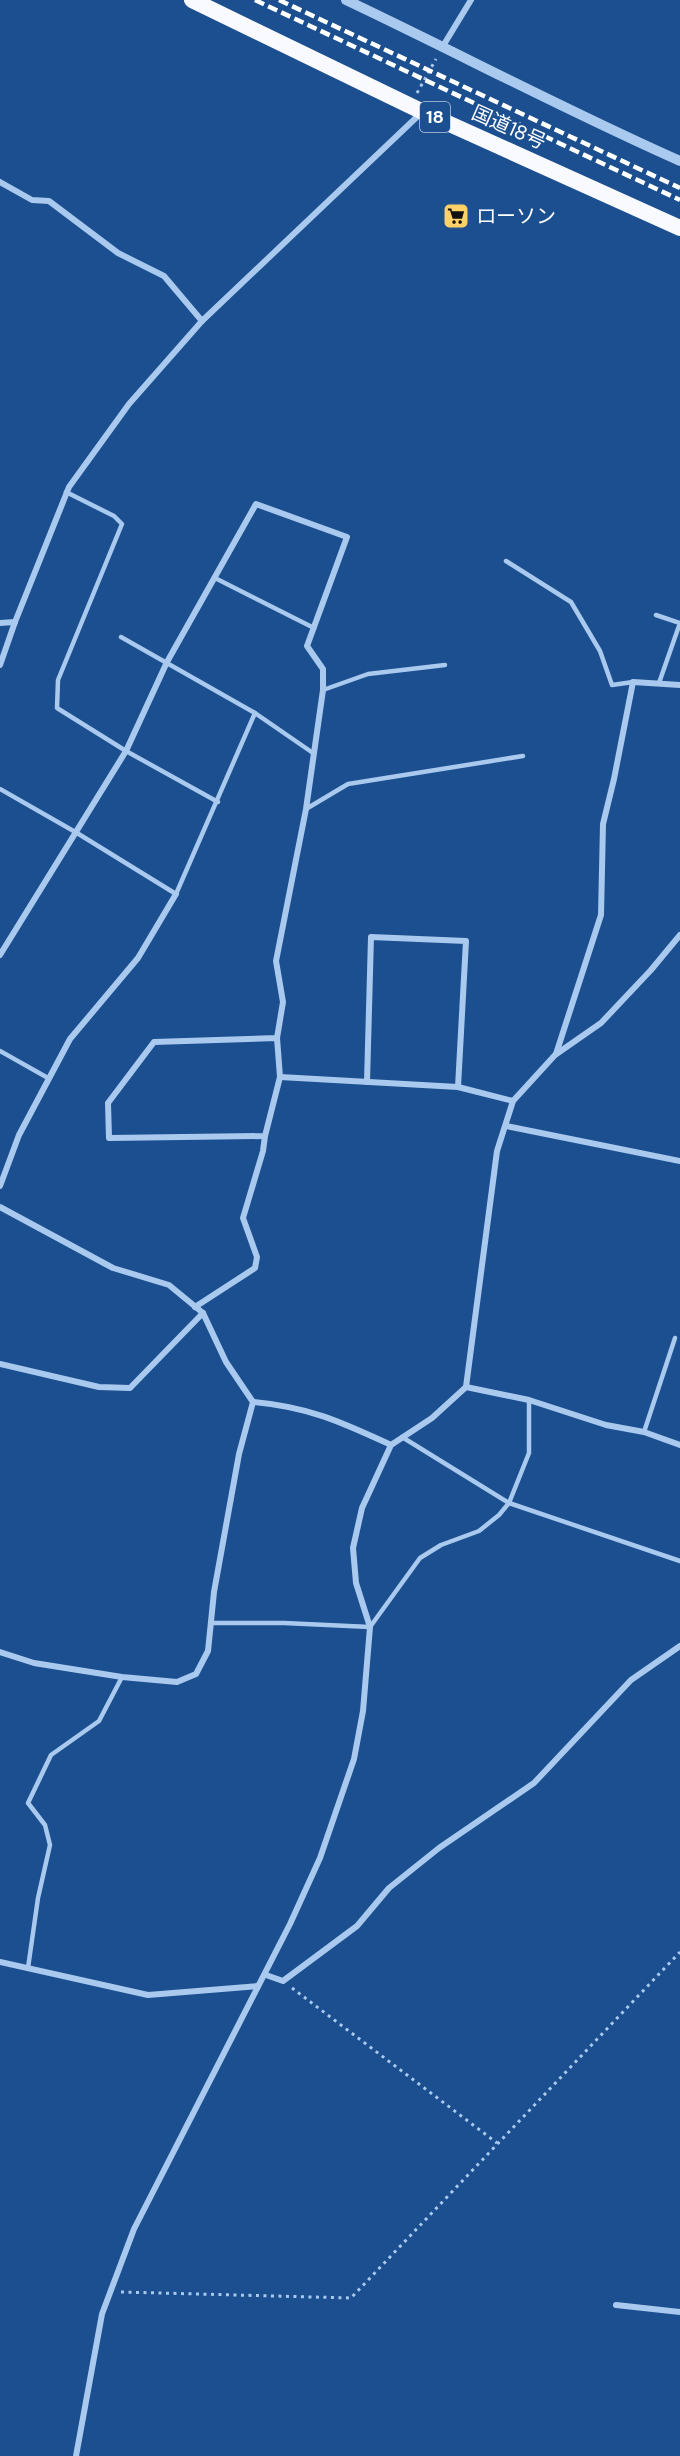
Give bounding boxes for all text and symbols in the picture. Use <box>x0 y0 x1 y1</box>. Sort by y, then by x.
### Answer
street label: 国道18号 <box>468 99 550 155</box>
road number: 18 <box>420 102 450 132</box>
supermarket icon: ローソン <box>441 201 471 231</box>
place label: ローソン <box>476 203 556 229</box>

